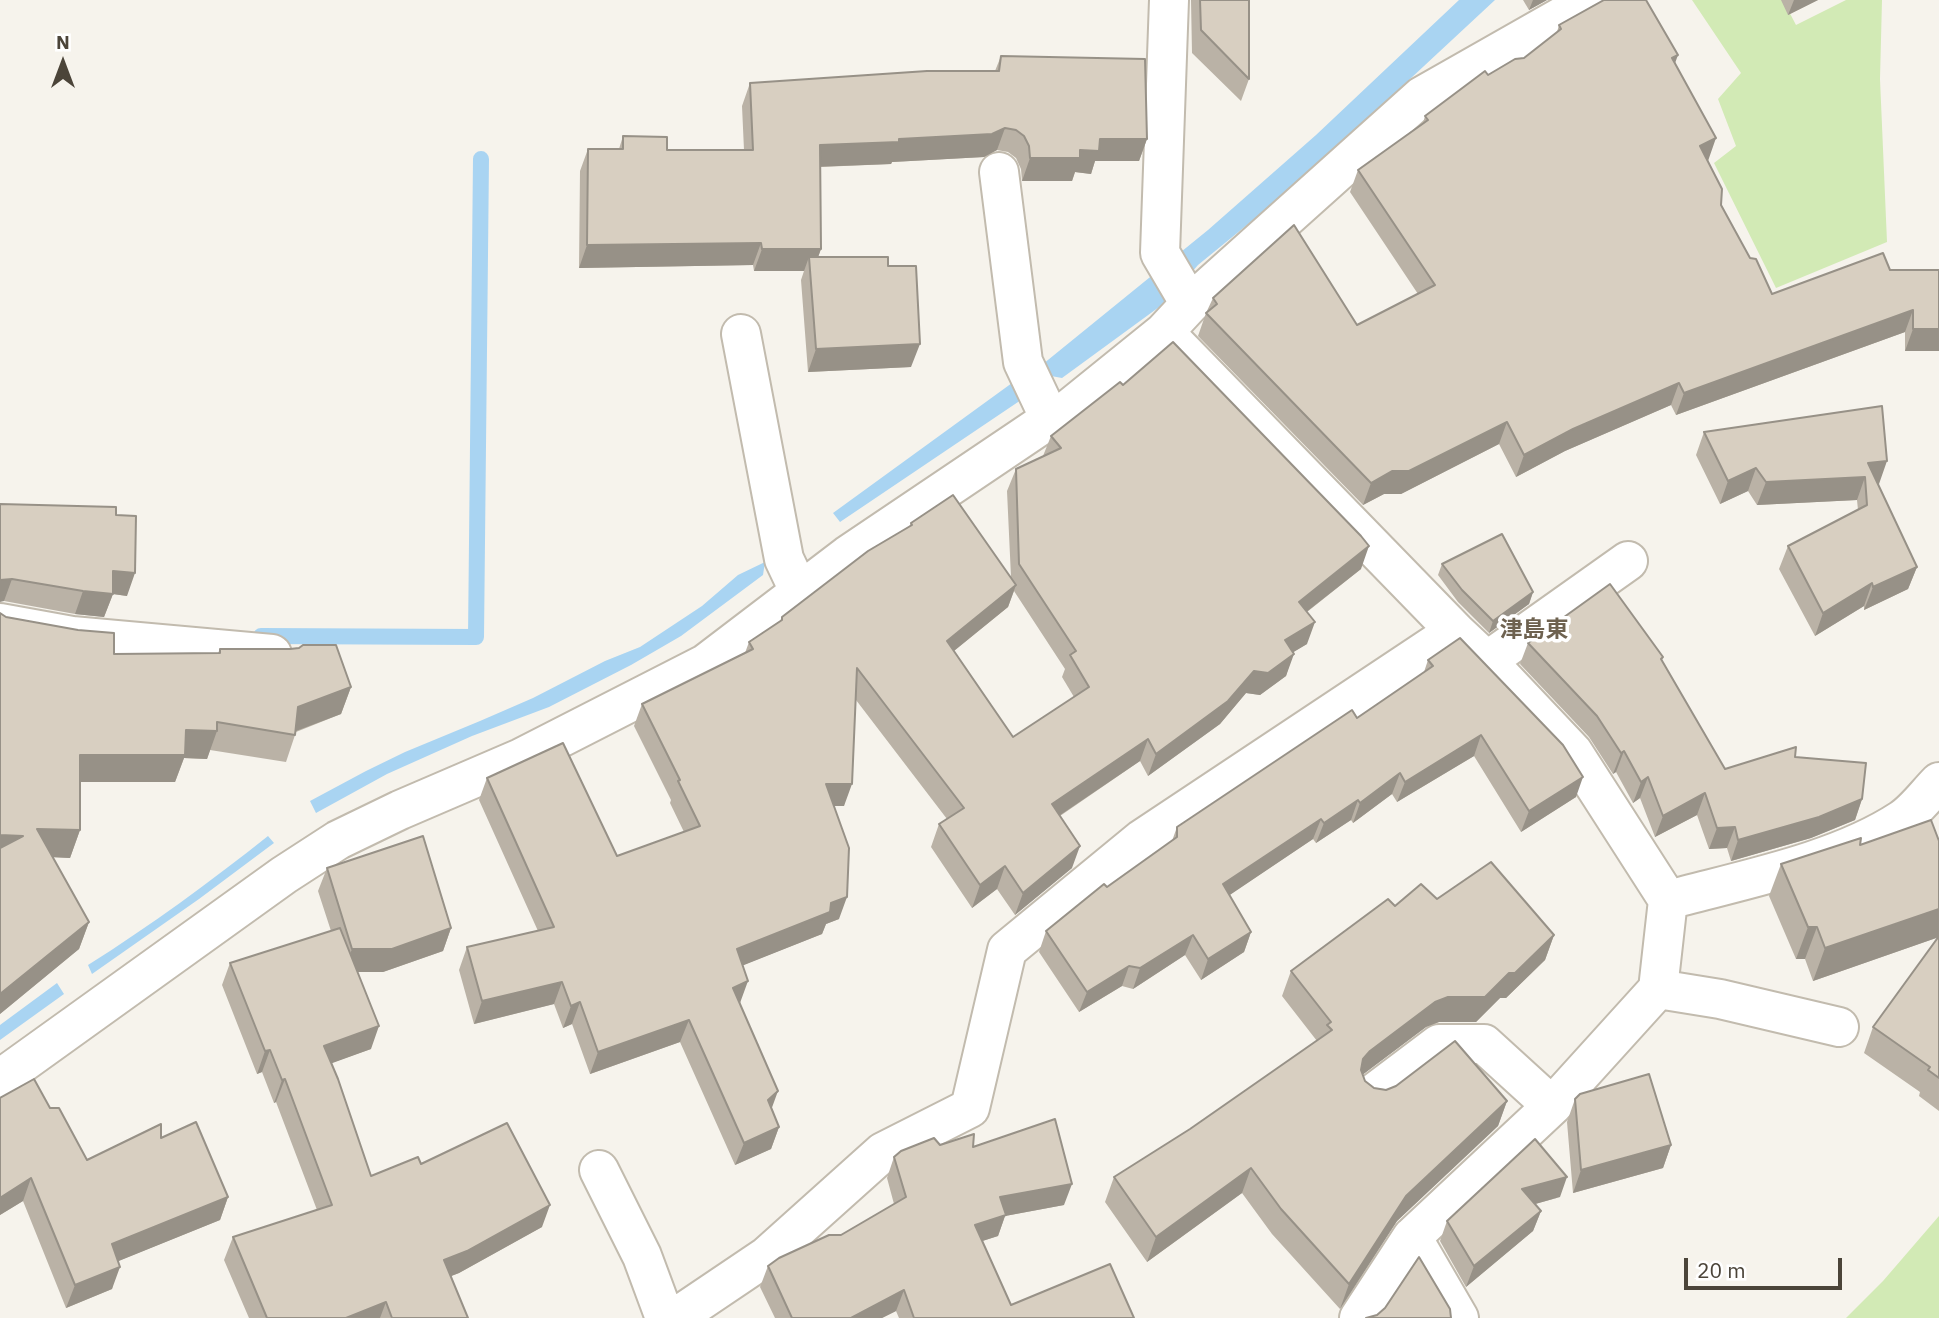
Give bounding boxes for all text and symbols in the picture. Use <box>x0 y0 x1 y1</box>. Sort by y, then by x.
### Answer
north arrow <box>28 28 98 98</box>
text: N <box>56 30 70 54</box>
district label: 津島東 <box>1500 616 1568 644</box>
scale bar <box>1687 1244 1844 1288</box>
text: 20 m <box>1697 1256 1746 1284</box>

